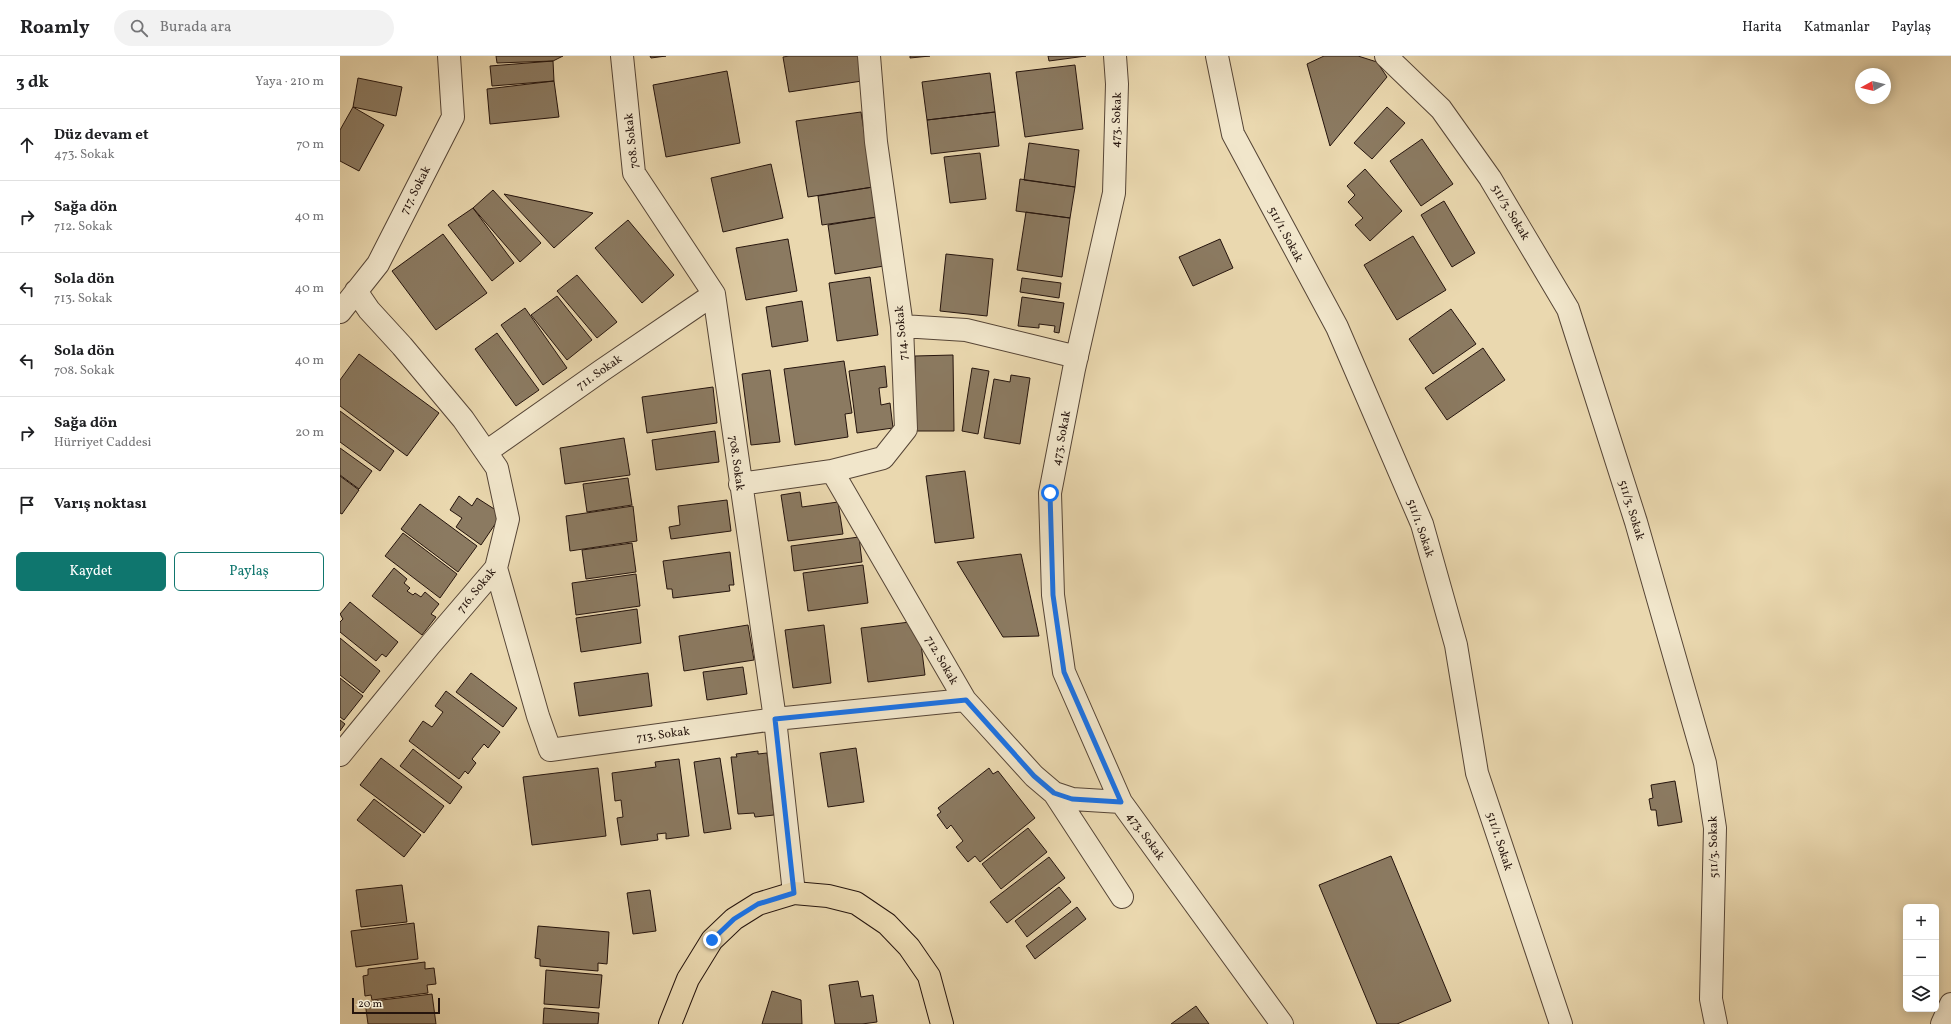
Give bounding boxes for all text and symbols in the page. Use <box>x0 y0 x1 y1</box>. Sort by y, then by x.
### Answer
search box <box>114 10 394 46</box>
text: Roamly <box>20 15 90 41</box>
icon: search <box>128 17 150 39</box>
text: Burada ara <box>160 17 231 38</box>
text: Harita <box>1742 18 1782 37</box>
text: Katmanlar <box>1804 18 1870 37</box>
text: Paylaş <box>1892 18 1931 37</box>
north arrow <box>1855 68 1891 104</box>
text: 3 dk <box>16 71 49 94</box>
text: Yaya · 210 m <box>255 73 324 91</box>
street label: 473. Sokak <box>1108 91 1126 148</box>
street label: 708. Sokak <box>621 112 643 169</box>
text: Düz devam et <box>54 125 149 146</box>
icon: ahead <box>16 134 38 156</box>
text: 70 m <box>296 136 324 154</box>
text: 473. Sokak <box>54 146 115 164</box>
street label: 717. Sokak <box>397 163 435 217</box>
street label: 511/3. Sokak <box>1487 182 1533 244</box>
text: Sağa dön <box>54 197 118 218</box>
street label: 511/1. Sokak <box>1264 204 1307 266</box>
icon: right <box>16 206 38 228</box>
text: 40 m <box>295 208 324 226</box>
text: 712. Sokak <box>54 218 113 236</box>
text: Sola dön <box>54 269 115 290</box>
icon: left <box>16 278 38 300</box>
text: 40 m <box>295 280 324 298</box>
text: 713. Sokak <box>54 290 112 308</box>
street label: 714. Sokak <box>892 304 912 361</box>
text: Sola dön <box>54 341 115 362</box>
icon: left <box>16 350 38 372</box>
street label: 711. Sokak <box>574 351 626 394</box>
text: 40 m <box>295 352 324 370</box>
text: 708. Sokak <box>54 362 114 380</box>
street label: 473. Sokak <box>1049 409 1075 467</box>
text: Sağa dön <box>54 413 118 434</box>
icon: right <box>16 422 38 444</box>
text: 20 m <box>295 424 324 442</box>
text: Hürriyet Caddesi <box>54 434 151 452</box>
street label: 708. Sokak <box>724 434 748 492</box>
street label: 511/3. Sokak <box>1614 478 1648 543</box>
route start <box>1041 484 1059 502</box>
icon: arrive <box>16 494 38 516</box>
text: Varış noktası <box>54 494 147 515</box>
street label: 511/1. Sokak <box>1403 497 1438 560</box>
button: Kaydet <box>16 552 166 591</box>
button: Paylaş <box>174 552 324 591</box>
street label: 716. Sokak <box>454 564 500 617</box>
street label: 712. Sokak <box>921 633 962 688</box>
street label: 713. Sokak <box>635 723 691 747</box>
street label: 473. Sokak <box>1122 809 1168 864</box>
street label: 511/1. Sokak <box>1482 810 1516 873</box>
street label: 511/3. Sokak <box>1705 815 1723 878</box>
map controls <box>1903 904 1939 1012</box>
button: + <box>1903 904 1939 940</box>
route end <box>703 931 721 949</box>
button: − <box>1903 940 1939 976</box>
button: layers <box>1903 976 1939 1012</box>
scale bar <box>352 996 440 1015</box>
text: 20 m <box>358 997 382 1012</box>

